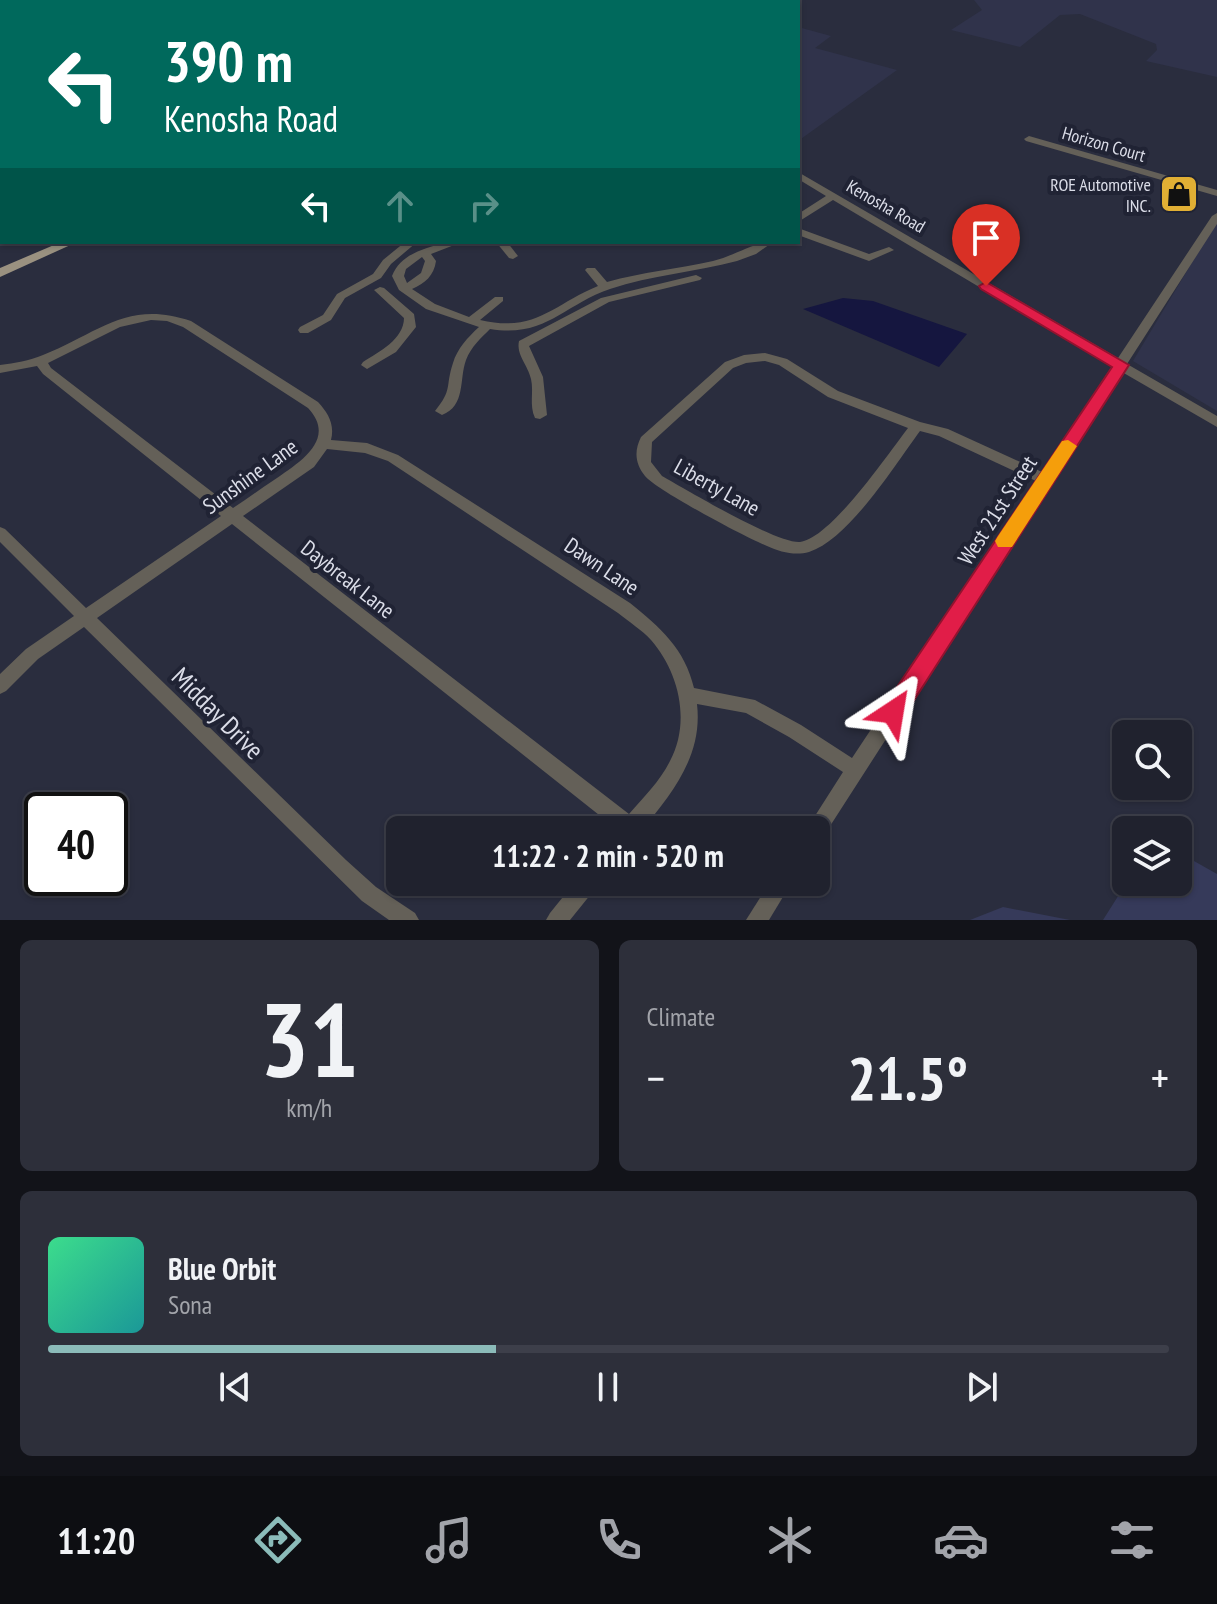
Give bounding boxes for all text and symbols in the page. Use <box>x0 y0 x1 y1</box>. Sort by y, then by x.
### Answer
text: 390 m <box>164 25 293 97</box>
icon: left <box>32 32 136 136</box>
text: Kenosha Road <box>164 95 338 142</box>
street label: Horizon Court <box>1060 121 1148 167</box>
place label: ROE Automotive INC. <box>1050 173 1151 217</box>
shop icon: ROE Automotive INC. <box>1158 173 1200 215</box>
street label: Kenosha Road <box>843 174 929 238</box>
icon: left <box>294 184 338 228</box>
icon: ahead <box>378 184 422 228</box>
icon: right <box>462 184 506 228</box>
pin <box>952 204 1020 286</box>
icon: arrive <box>964 216 1008 260</box>
street label: Sunshine Lane <box>197 432 303 520</box>
street label: West 21st Street <box>951 450 1043 570</box>
street label: Liberty Lane <box>669 452 765 522</box>
street label: Dawn Lane <box>559 531 645 601</box>
street label: Daybreak Lane <box>296 534 400 624</box>
street label: Midday Drive <box>165 660 271 766</box>
position arrow <box>851 670 935 754</box>
map controls <box>1112 720 1192 896</box>
button: search <box>1112 720 1192 800</box>
speed limit sign: 40 <box>24 792 128 896</box>
button: layers <box>1112 816 1192 896</box>
text: 11:22 · 2 min · 520 m <box>492 836 724 875</box>
text: 31 <box>260 971 359 1106</box>
text: Climate <box>647 1000 715 1033</box>
text: 21.5° <box>847 1039 968 1117</box>
text: − <box>647 1049 665 1106</box>
text: + <box>1151 1049 1169 1106</box>
text: km/h <box>286 1091 332 1124</box>
text: Blue Orbit <box>168 1249 276 1288</box>
text: Sona <box>168 1288 212 1321</box>
icon: previous <box>213 1365 257 1409</box>
icon: pause <box>586 1365 630 1409</box>
icon: next <box>960 1365 1004 1409</box>
icon: directions <box>250 1512 306 1568</box>
icon: music <box>421 1512 477 1568</box>
icon: phone <box>591 1512 647 1568</box>
icon: climate <box>762 1512 818 1568</box>
icon: car <box>933 1512 989 1568</box>
icon: filters <box>1104 1512 1160 1568</box>
text: 11:20 <box>57 1517 135 1564</box>

